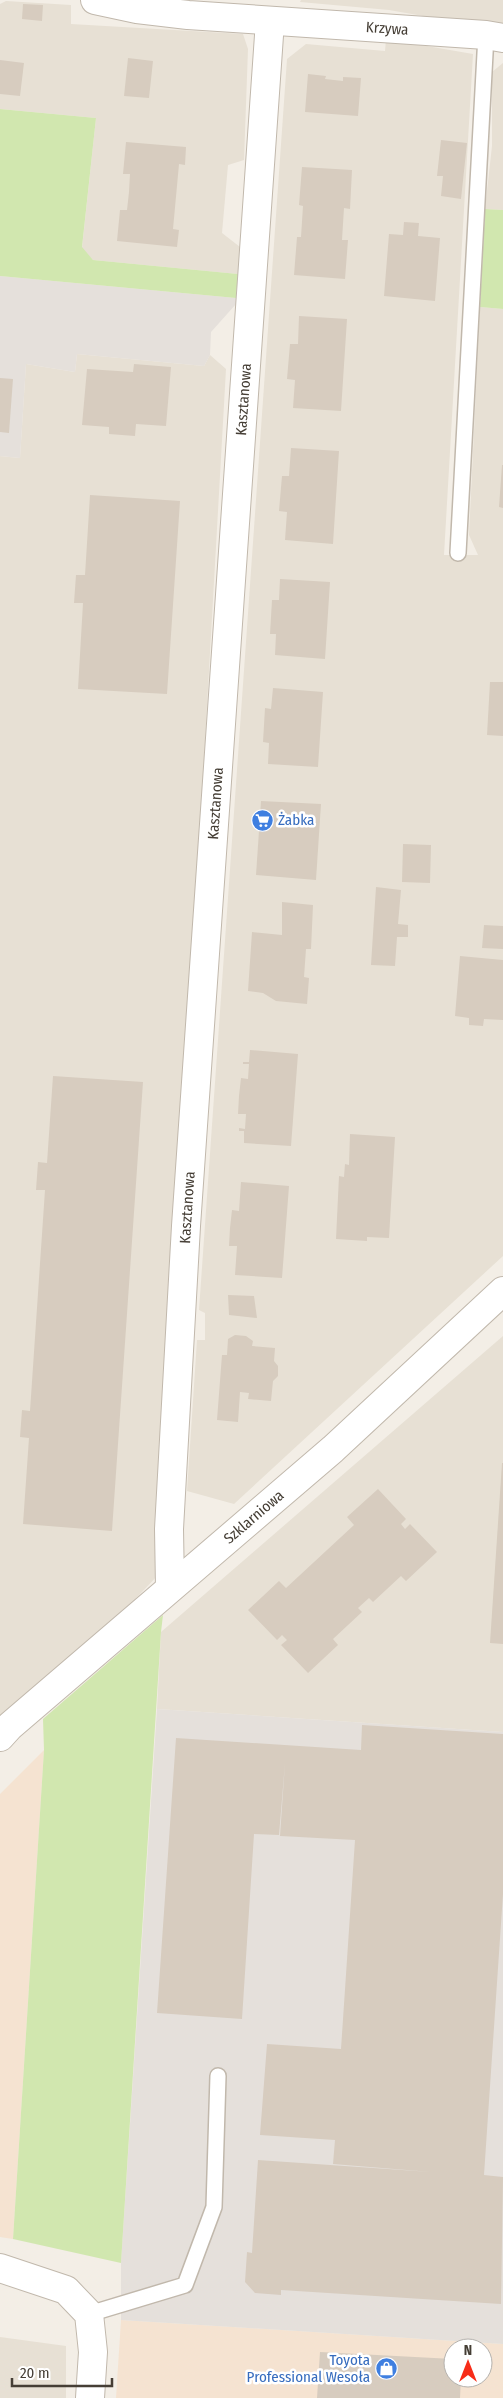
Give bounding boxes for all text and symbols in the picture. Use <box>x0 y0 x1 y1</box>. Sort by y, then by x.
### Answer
street label: Krzywa <box>365 18 409 39</box>
street label: Kasztanowa <box>232 363 255 436</box>
street label: Kasztanowa <box>204 767 227 840</box>
supermarket icon: Żabka <box>250 808 274 832</box>
place label: Żabka <box>278 811 314 829</box>
street label: Kasztanowa <box>176 1171 199 1244</box>
street label: Szklarniowa <box>220 1486 287 1548</box>
north arrow <box>443 2338 493 2388</box>
text: N <box>464 2342 472 2359</box>
place label: Toyota Professional Wesoła <box>247 2351 370 2386</box>
scale bar <box>12 2356 112 2388</box>
shop icon: Toyota Professional Wesoła <box>374 2357 398 2381</box>
text: 20 m <box>20 2364 50 2382</box>

